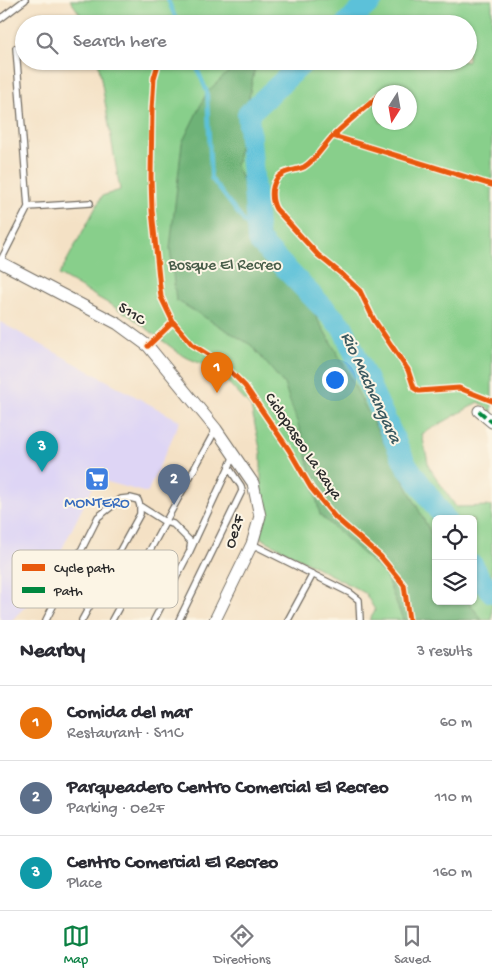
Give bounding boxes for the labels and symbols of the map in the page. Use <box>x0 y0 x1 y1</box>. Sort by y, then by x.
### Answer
north arrow <box>372 85 417 130</box>
park label: Bosque El Recreo <box>167 257 282 276</box>
street label: S11C <box>114 299 149 332</box>
water label: Rio Machangara <box>335 329 405 448</box>
pin: 1 <box>201 352 233 393</box>
your location <box>322 367 348 393</box>
street label: Ciclopaseo La Raya <box>259 390 345 505</box>
pin: 3 <box>26 431 58 472</box>
pin: 2 <box>158 464 190 505</box>
supermarket icon: MONTERO <box>84 466 110 492</box>
place label: MONTERO <box>64 495 130 514</box>
street label: Oe2F <box>222 512 251 551</box>
legend <box>12 550 178 608</box>
text: Cycle path <box>54 561 115 578</box>
text: Path <box>53 584 83 601</box>

